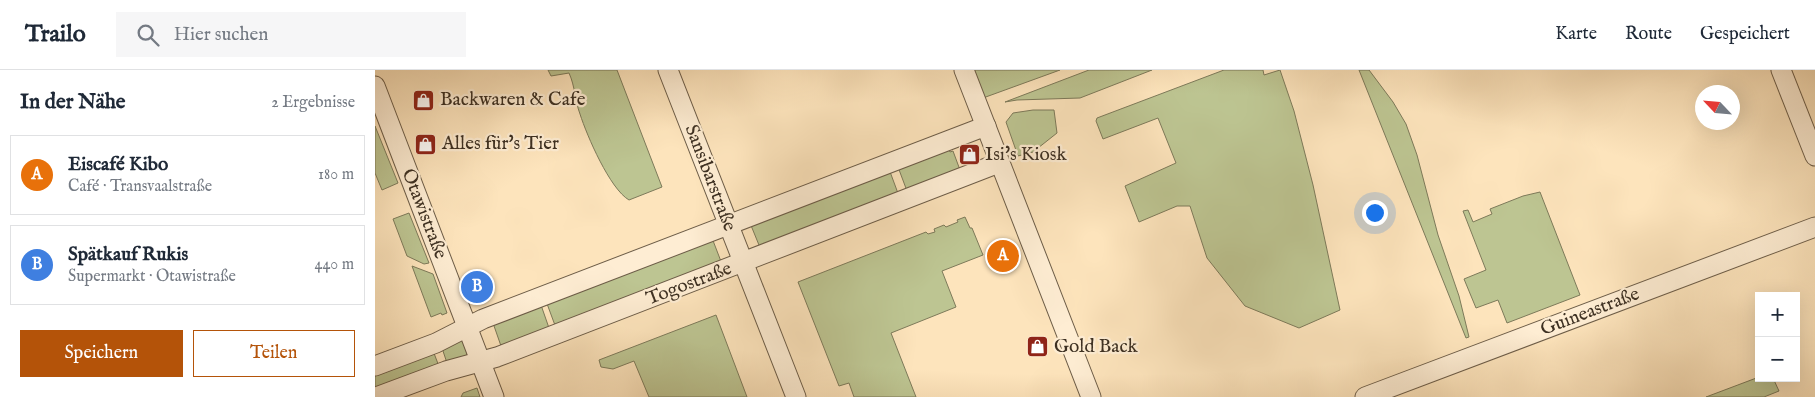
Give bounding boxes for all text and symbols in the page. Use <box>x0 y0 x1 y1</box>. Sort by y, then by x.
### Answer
search box <box>116 12 466 57</box>
text: Trailo <box>25 19 86 50</box>
icon: search <box>134 21 162 49</box>
text: Hier suchen <box>174 23 268 47</box>
text: Karte <box>1555 23 1597 46</box>
text: Route <box>1625 23 1672 46</box>
text: Gespeichert <box>1700 23 1790 46</box>
north arrow <box>1695 85 1740 130</box>
shop icon: Backwaren & Cafe <box>412 88 436 112</box>
place label: Backwaren & Cafe <box>440 88 586 112</box>
text: In der Nähe <box>20 89 126 116</box>
text: 2 Ergebnisse <box>271 93 355 113</box>
street label: Sansibarstraße <box>679 121 741 235</box>
shop icon: Alles für's Tier <box>414 132 438 156</box>
place label: Alles für's Tier <box>441 132 559 156</box>
shop icon: Isi's Kiosk <box>957 143 981 167</box>
place label: Isi's Kiosk <box>985 143 1068 167</box>
text: Eiscafé Kibo <box>68 153 168 177</box>
text: A <box>32 165 42 185</box>
text: 180 m <box>318 165 354 185</box>
street label: Otawistraße <box>396 166 452 263</box>
text: Café · Transvaalstraße <box>68 177 212 197</box>
your location <box>1362 200 1388 226</box>
pin: A <box>987 237 1019 275</box>
text: Spätkauf Rukis <box>68 243 188 267</box>
text: B <box>32 255 42 275</box>
text: 440 m <box>315 255 354 275</box>
street label: Togostraße <box>643 257 735 311</box>
text: Supermarkt · Otawistraße <box>68 267 236 287</box>
pin: B <box>461 268 493 306</box>
street label: Guineastraße <box>1537 282 1643 342</box>
map controls <box>1755 292 1800 382</box>
button: + <box>1755 292 1800 337</box>
button: Speichern <box>20 330 183 377</box>
button: Teilen <box>193 330 355 377</box>
shop icon: Gold Back <box>1026 335 1050 359</box>
place label: Gold Back <box>1054 335 1139 359</box>
button: − <box>1755 337 1800 382</box>

